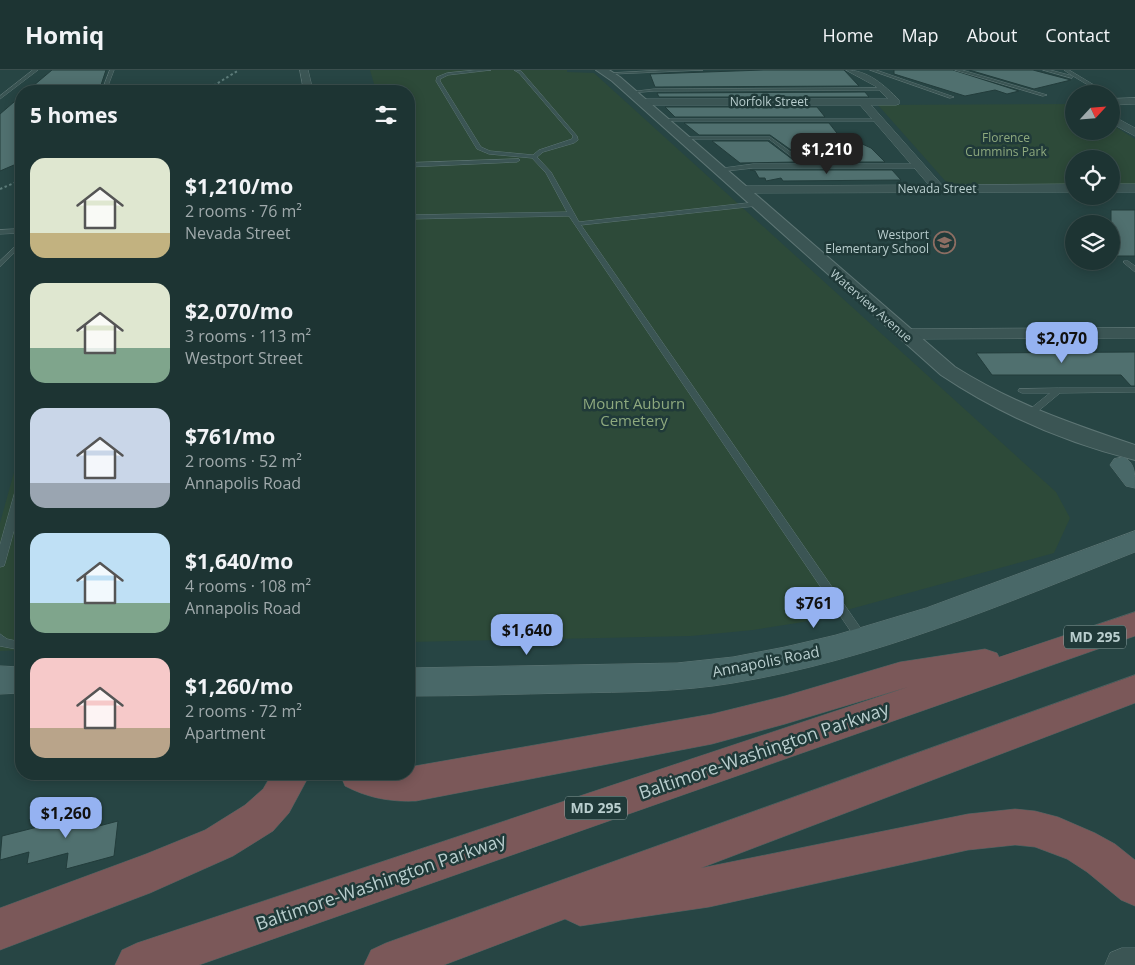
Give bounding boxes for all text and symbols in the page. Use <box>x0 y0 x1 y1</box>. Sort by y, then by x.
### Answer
text: Homiq <box>25 18 104 51</box>
text: Home <box>823 23 873 47</box>
text: Map <box>901 23 939 47</box>
text: About <box>967 23 1017 47</box>
text: Contact <box>1045 23 1110 47</box>
north arrow <box>1065 85 1120 140</box>
map controls <box>1065 85 1120 270</box>
street label: Norfolk Street <box>730 93 808 110</box>
text: 5 homes <box>30 101 118 129</box>
icon: filters <box>372 101 400 129</box>
park label: Florence Cummins Park <box>965 129 1047 160</box>
pin: $1,210 <box>786 132 868 175</box>
text: $1,210 <box>802 138 852 160</box>
button: locate <box>1065 150 1120 205</box>
text: $1,210/mo <box>185 172 293 200</box>
icon: home <box>70 178 130 238</box>
street label: Nevada Street <box>897 180 977 197</box>
text: 2 rooms · 76 m² <box>185 200 302 222</box>
button: layers <box>1065 215 1120 270</box>
text: Nevada Street <box>185 222 290 244</box>
place label: Westport Elementary School <box>825 226 929 257</box>
school or university icon: Westport Elementary School <box>933 230 957 254</box>
street label: Waterview Avenue <box>827 265 916 346</box>
text: $2,070/mo <box>185 297 293 325</box>
icon: home <box>70 303 130 363</box>
pin: $2,070 <box>1021 322 1103 364</box>
text: 3 rooms · 113 m² <box>185 325 311 347</box>
text: $2,070 <box>1037 327 1087 349</box>
text: Westport Street <box>185 347 303 369</box>
park label: Mount Auburn Cemetery <box>583 393 685 430</box>
text: $761/mo <box>185 422 275 450</box>
icon: home <box>70 428 130 488</box>
text: 2 rooms · 52 m² <box>185 450 302 472</box>
text: Annapolis Road <box>185 472 301 494</box>
text: $1,640/mo <box>185 547 293 575</box>
icon: home <box>70 553 130 613</box>
text: 4 rooms · 108 m² <box>185 575 311 597</box>
pin: $761 <box>784 586 844 629</box>
text: $761 <box>796 592 832 614</box>
text: Annapolis Road <box>185 597 301 619</box>
pin: $1,640 <box>486 614 568 656</box>
text: $1,640 <box>502 619 552 641</box>
road number: MD 295 <box>1064 626 1126 648</box>
street label: Annapolis Road <box>710 641 821 681</box>
text: $1,260/mo <box>185 672 293 700</box>
icon: home <box>70 678 130 738</box>
street label: Baltimore-Washington Parkway <box>635 696 893 804</box>
text: 2 rooms · 72 m² <box>185 700 302 722</box>
text: Apartment <box>185 722 265 744</box>
pin: $1,260 <box>25 796 107 839</box>
road number: MD 295 <box>565 796 627 820</box>
text: $1,260 <box>41 802 91 824</box>
street label: Baltimore-Washington Parkway <box>252 827 510 935</box>

